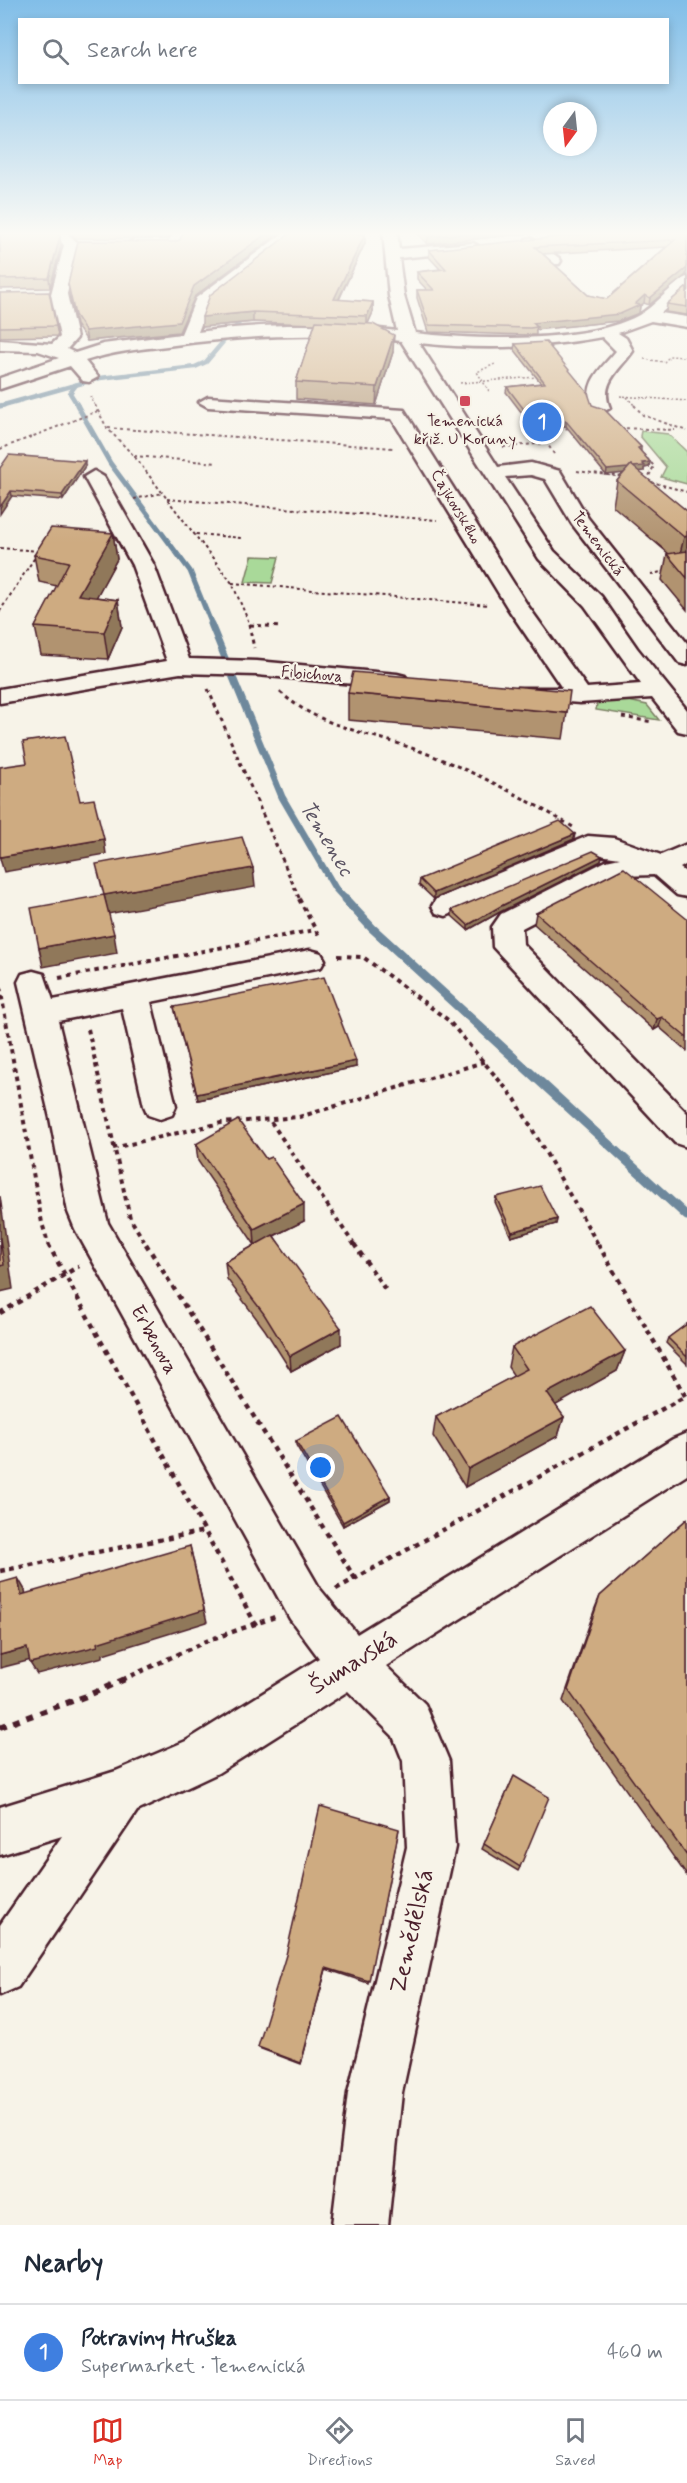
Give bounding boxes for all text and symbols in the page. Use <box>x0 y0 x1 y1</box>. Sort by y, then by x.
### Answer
search box <box>18 18 669 84</box>
icon: search <box>39 35 72 68</box>
text: Search here <box>87 37 198 65</box>
north arrow <box>543 102 597 156</box>
marker: Temenická křiž. U Koruny <box>458 394 472 408</box>
pin: 1 <box>522 400 562 444</box>
place label: Temenická křiž. U Koruny <box>414 411 516 450</box>
street label: Čajkovského <box>425 466 486 548</box>
street label: Temenická <box>567 507 629 581</box>
street label: Fibichova <box>280 661 343 688</box>
water label: Temenec <box>293 796 360 883</box>
street label: Erbenova <box>124 1300 184 1379</box>
your location <box>306 1453 335 1482</box>
street label: Šumavská <box>304 1624 404 1702</box>
street label: Zemědělská <box>383 1866 442 1996</box>
text: Nearby <box>24 2247 103 2281</box>
text: Potraviny Hruška <box>81 2325 237 2353</box>
text: 1 <box>39 2339 48 2366</box>
text: 460 m <box>607 2339 663 2366</box>
text: Supermarket · Temenická <box>81 2353 306 2380</box>
tab: Map <box>91 2414 124 2471</box>
tab: Directions <box>307 2414 373 2471</box>
tab: Saved <box>555 2414 596 2471</box>

